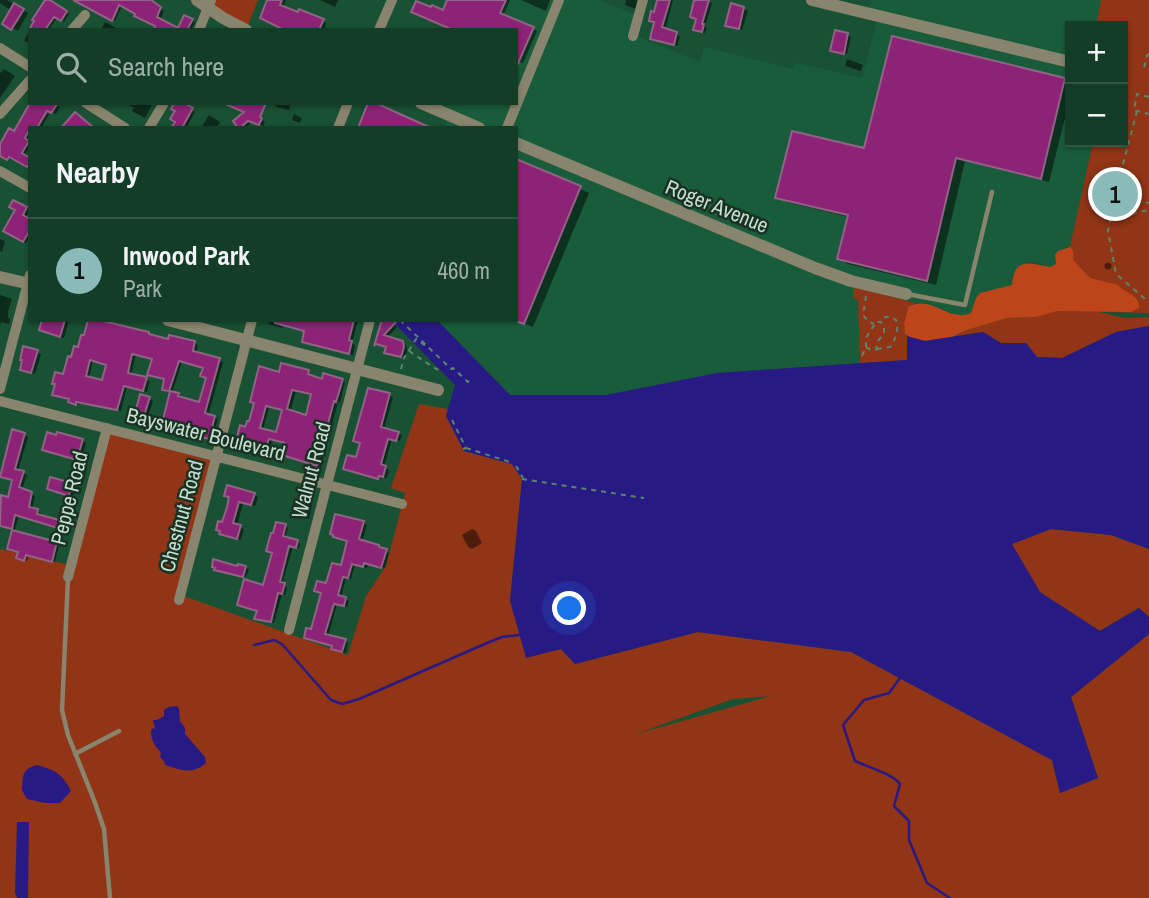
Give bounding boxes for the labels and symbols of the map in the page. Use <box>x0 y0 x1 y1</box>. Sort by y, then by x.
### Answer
pin: 1 <box>1092 168 1138 220</box>
street label: Roger Avenue <box>661 172 773 240</box>
street label: Bayswater Boulevard <box>124 400 288 468</box>
street label: Walnut Road <box>284 418 338 522</box>
street label: Peppe Road <box>43 448 95 548</box>
street label: Chestnut Road <box>152 457 210 575</box>
your location <box>552 591 586 625</box>

